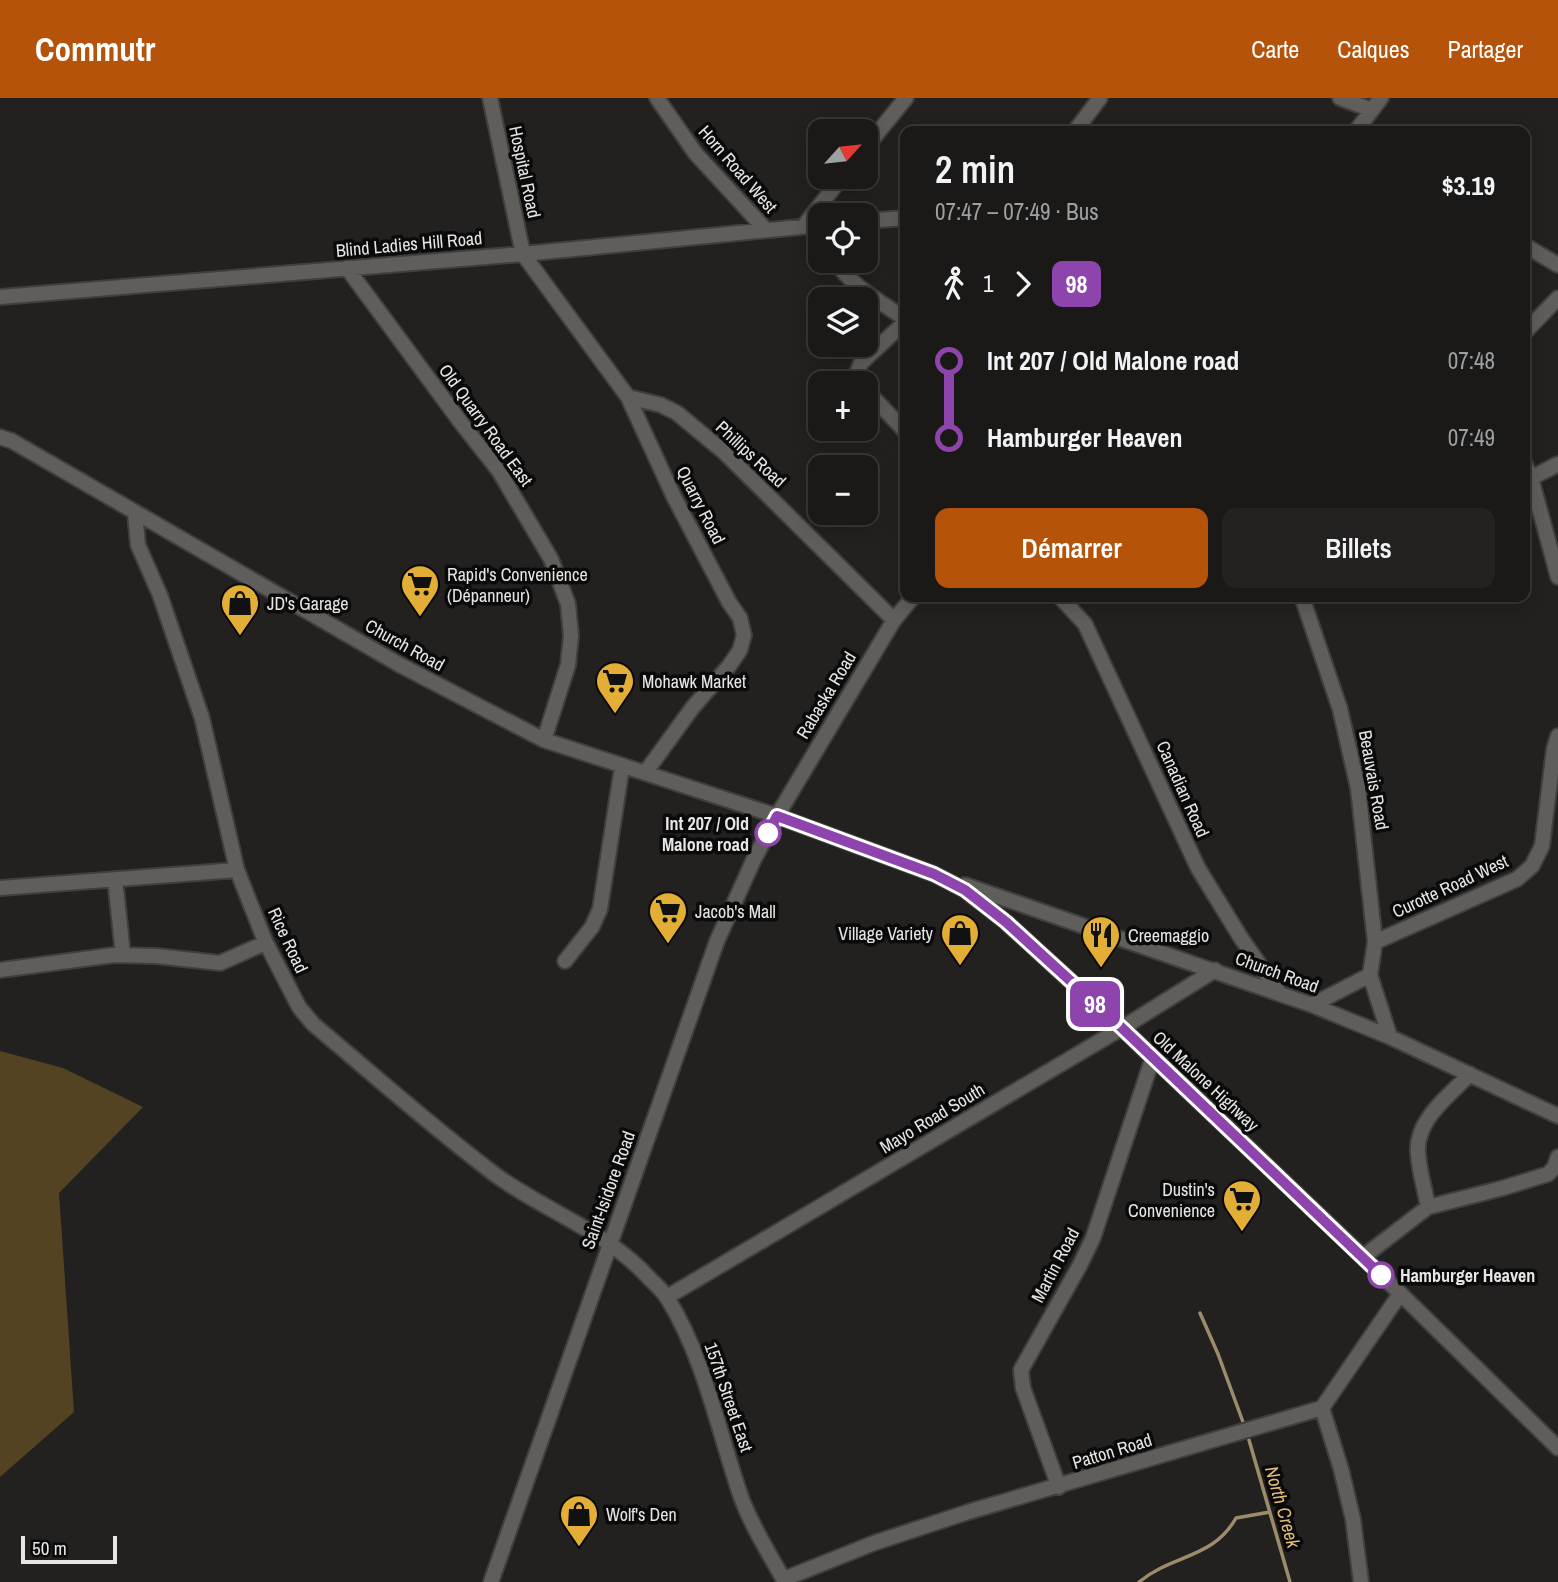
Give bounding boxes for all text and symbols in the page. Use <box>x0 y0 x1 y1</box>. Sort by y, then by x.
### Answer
text: Commutr <box>35 27 155 71</box>
text: Carte <box>1251 33 1299 65</box>
text: Calques <box>1337 33 1410 65</box>
text: Partager <box>1448 33 1523 65</box>
north arrow <box>808 119 878 189</box>
map controls <box>808 119 878 525</box>
street label: Horn Road West <box>693 120 783 218</box>
street label: Hospital Road <box>503 124 547 220</box>
text: 2 min <box>935 144 1015 195</box>
text: $3.19 <box>1442 168 1495 203</box>
text: 07:47 – 07:49 · Bus <box>935 196 1099 227</box>
button: locate <box>808 203 878 273</box>
street label: Blind Ladies Hill Road <box>335 225 483 263</box>
icon: walk <box>935 265 973 303</box>
icon: forward <box>1004 265 1042 303</box>
text: 1 <box>983 268 994 299</box>
text: 98 <box>1066 268 1087 300</box>
button: layers <box>808 287 878 357</box>
text: Int 207 / Old Malone road <box>987 343 1239 378</box>
text: 07:48 <box>1448 345 1495 376</box>
street label: Old Quarry Road East <box>433 359 539 491</box>
button: + <box>808 371 878 441</box>
street label: Phillips Road <box>710 415 792 493</box>
text: Hamburger Heaven <box>987 420 1183 455</box>
text: 07:49 <box>1448 422 1495 453</box>
button: − <box>808 455 878 525</box>
street label: Quarry Road <box>671 462 731 548</box>
button: Démarrer <box>935 508 1208 588</box>
button: Billets <box>1222 508 1495 588</box>
place label: Rapid's Convenience (Dépanneur) <box>447 562 588 608</box>
supermarket icon: Rapid's Convenience (Dépanneur) <box>399 563 441 618</box>
shop icon: JD's Garage <box>219 582 261 637</box>
place label: JD's Garage <box>267 591 349 616</box>
street label: Church Road <box>361 613 449 677</box>
street label: Rabaska Road <box>790 647 862 743</box>
supermarket icon: Mohawk Market <box>594 660 636 715</box>
place label: Mohawk Market <box>642 669 746 694</box>
street label: Beauvais Road <box>1353 728 1395 832</box>
street label: Canadian Road <box>1151 737 1215 841</box>
place label: Int 207 / Old Malone road <box>662 811 749 857</box>
marker: Int 207 / Old Malone road <box>755 820 781 846</box>
street label: Curotte Road West <box>1388 848 1512 924</box>
supermarket icon: Jacob's Mall <box>647 890 689 945</box>
place label: Jacob's Mall <box>695 899 776 924</box>
street label: Rice Road <box>262 903 314 977</box>
shop icon: Village Variety <box>939 912 981 967</box>
restaurant icon: Creemaggio <box>1080 914 1122 969</box>
place label: Village Variety <box>838 921 934 946</box>
place label: Creemaggio <box>1128 923 1209 948</box>
street label: Church Road <box>1232 945 1322 999</box>
line badge: 98 <box>1064 981 1126 1027</box>
text: 98 <box>1084 988 1106 1020</box>
street label: Old Malone Highway <box>1147 1025 1265 1137</box>
street label: Mayo Road South <box>875 1077 989 1159</box>
street label: Saint-Isidore Road <box>575 1128 641 1252</box>
place label: Dustin's Convenience <box>1128 1177 1215 1223</box>
supermarket icon: Dustin's Convenience <box>1221 1178 1263 1233</box>
street label: Martin Road <box>1025 1223 1085 1307</box>
marker: Hamburger Heaven <box>1368 1262 1394 1288</box>
place label: Hamburger Heaven <box>1400 1263 1535 1288</box>
street label: 157th Street East <box>699 1339 759 1455</box>
street label: Patton Road <box>1069 1427 1155 1475</box>
water label: North Creek <box>1259 1463 1307 1552</box>
shop icon: Wolf's Den <box>558 1493 600 1548</box>
place label: Wolf's Den <box>606 1502 677 1527</box>
scale bar <box>21 1533 117 1565</box>
text: 50 m <box>32 1535 67 1561</box>

